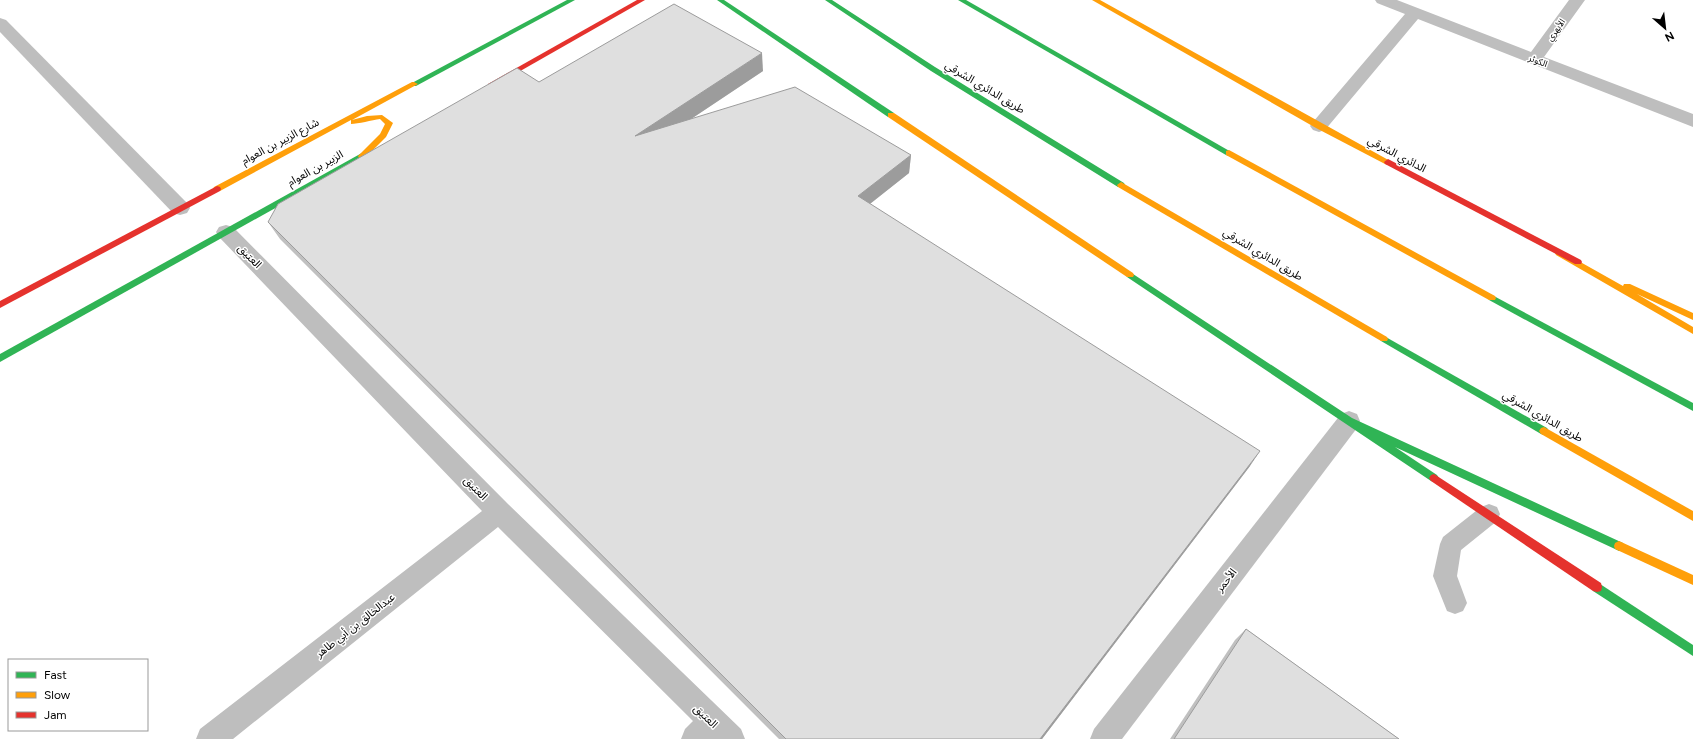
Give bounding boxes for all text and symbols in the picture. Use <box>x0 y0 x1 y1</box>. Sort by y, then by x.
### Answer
north arrow <box>1645 8 1685 48</box>
street label: الأبهري <box>1544 16 1569 44</box>
text: N <box>1663 29 1676 44</box>
street label: الكوثر <box>1526 52 1549 70</box>
street label: طريق الدائري الشرقي <box>941 59 1027 119</box>
street label: شارع الزبير بن العوام <box>239 115 322 168</box>
street label: الدائري الشرقي <box>1364 134 1428 178</box>
street label: الزبير بن العوام <box>285 148 346 190</box>
street label: طريق الدائري الشرقي <box>1219 226 1305 286</box>
street label: العتيق <box>235 242 264 271</box>
street label: طريق الدائري الشرقي <box>1499 388 1585 447</box>
street label: العتيق <box>461 474 490 503</box>
street label: الأحمر <box>1213 566 1240 595</box>
street label: عبدالخالق بن أبي طاهر <box>312 590 399 663</box>
legend <box>8 659 148 731</box>
text: Fast <box>44 668 67 682</box>
text: Slow <box>44 688 71 702</box>
street label: العتيق <box>691 702 720 731</box>
text: Jam <box>44 708 67 722</box>

